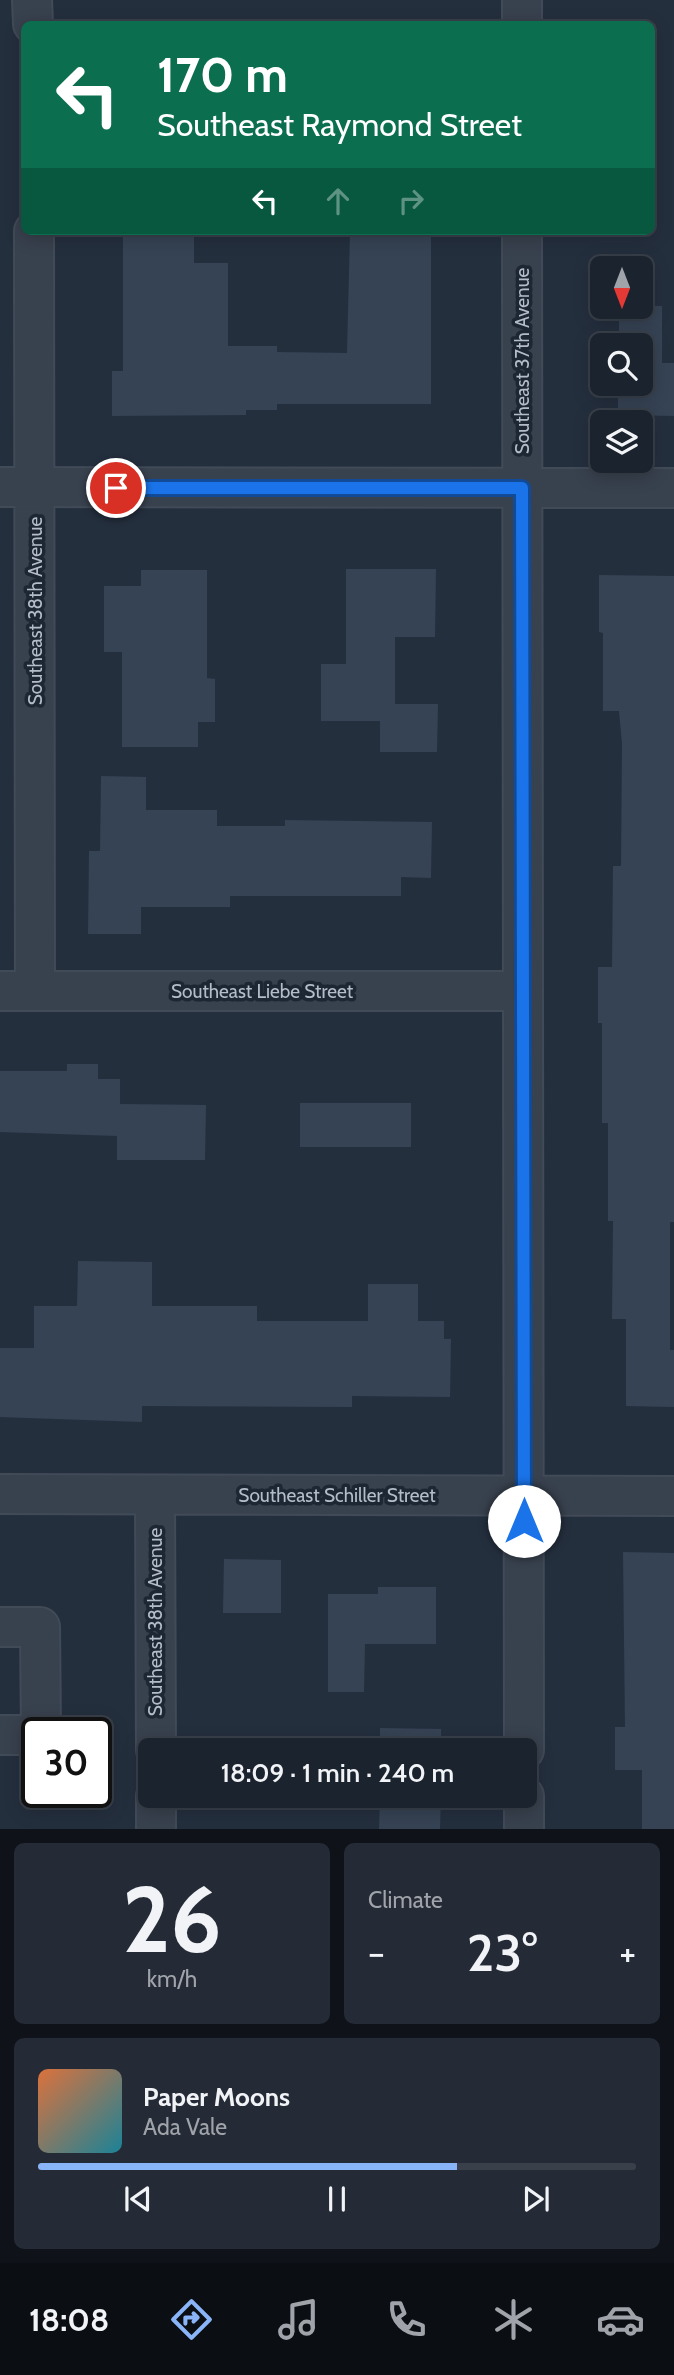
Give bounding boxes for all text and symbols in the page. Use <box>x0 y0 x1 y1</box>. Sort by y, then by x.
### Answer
text: 170 m <box>157 45 288 104</box>
icon: left <box>42 49 133 140</box>
text: Southeast Raymond Street <box>157 105 522 144</box>
icon: left <box>246 182 284 220</box>
icon: ahead <box>319 182 357 220</box>
icon: right <box>392 182 430 220</box>
north arrow <box>590 256 653 318</box>
map controls <box>590 256 653 473</box>
street label: Southeast 37th Avenue <box>511 267 534 454</box>
button: search <box>590 333 653 396</box>
button: layers <box>590 410 653 473</box>
pin <box>86 458 146 518</box>
icon: arrive <box>97 469 135 507</box>
street label: Southeast 38th Avenue <box>24 516 47 705</box>
street label: Southeast Liebe Street <box>171 980 354 1003</box>
street label: Southeast Schiller Street <box>238 1484 436 1507</box>
position arrow <box>487 1484 561 1558</box>
street label: Southeast 38th Avenue <box>144 1527 167 1716</box>
speed limit sign: 30 <box>21 1717 112 1808</box>
text: 18:09 · 1 min · 240 m <box>221 1757 454 1789</box>
text: 26 <box>122 1864 222 1975</box>
text: Climate <box>368 1886 443 1914</box>
text: 23° <box>467 1921 537 1984</box>
text: − <box>368 1929 385 1976</box>
text: + <box>619 1929 636 1976</box>
text: km/h <box>147 1965 197 1993</box>
text: Paper Moons <box>143 2081 290 2113</box>
text: Ada Vale <box>143 2113 227 2141</box>
icon: previous <box>119 2180 157 2218</box>
icon: pause <box>318 2180 356 2218</box>
icon: next <box>517 2180 555 2218</box>
icon: directions <box>167 2295 216 2344</box>
icon: music <box>274 2295 323 2344</box>
icon: phone <box>382 2295 431 2344</box>
icon: climate <box>489 2295 538 2344</box>
icon: car <box>596 2295 645 2344</box>
text: 18:08 <box>29 2300 109 2339</box>

